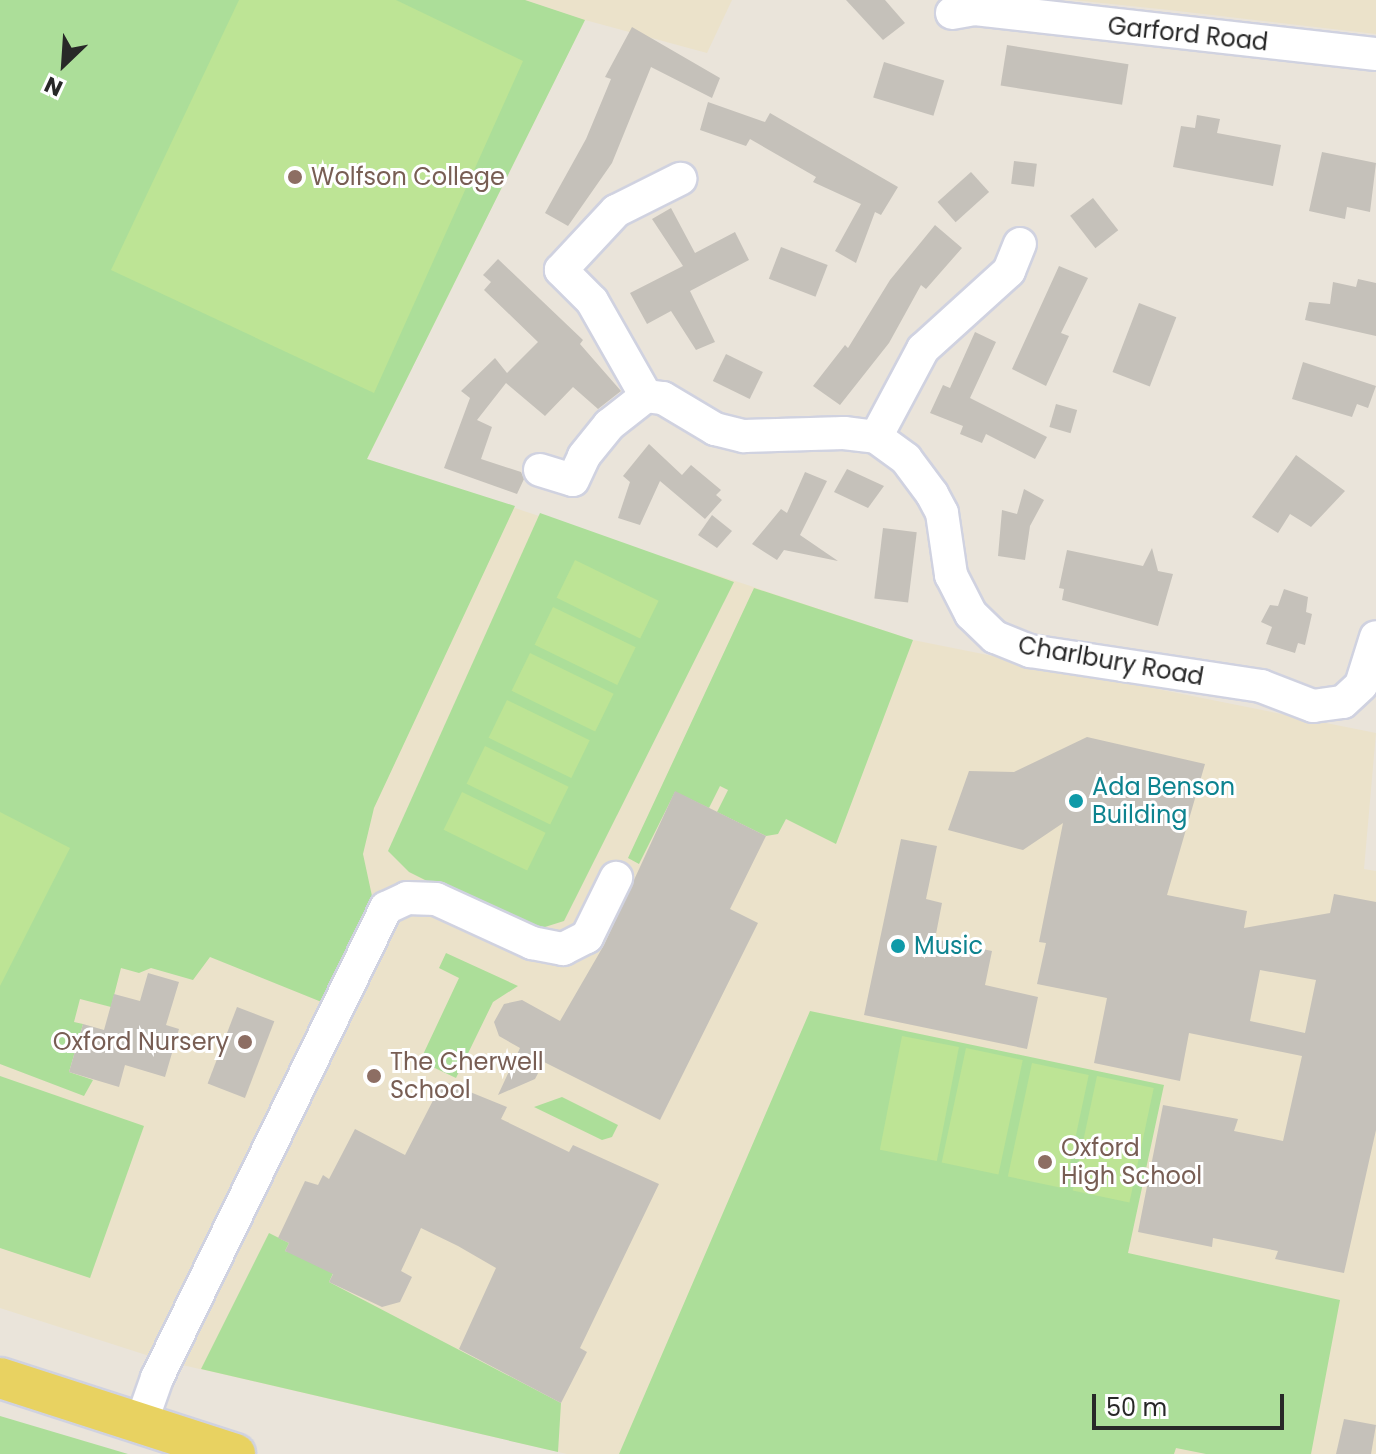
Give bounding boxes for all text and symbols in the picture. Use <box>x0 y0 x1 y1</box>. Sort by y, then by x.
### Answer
street label: Garford Road <box>1106 11 1270 57</box>
north arrow <box>24 24 104 104</box>
text: N <box>40 69 68 104</box>
place label: Wolfson College <box>311 163 505 191</box>
marker: Wolfson College <box>286 168 304 186</box>
street label: Charlbury Road <box>1016 631 1206 691</box>
place label: Ada Benson Building <box>1092 773 1235 829</box>
marker: Ada Benson Building <box>1067 792 1085 810</box>
place label: Music <box>914 932 983 960</box>
marker: Music <box>889 937 907 955</box>
place label: Oxford Nursery <box>53 1028 229 1056</box>
marker: Oxford Nursery <box>236 1033 254 1051</box>
place label: The Cherwell School <box>390 1048 544 1104</box>
marker: The Cherwell School <box>365 1067 383 1085</box>
place label: Oxford High School <box>1061 1134 1202 1190</box>
marker: Oxford High School <box>1036 1153 1054 1171</box>
scale bar <box>1096 1378 1288 1428</box>
text: 50 m <box>1106 1391 1167 1424</box>

